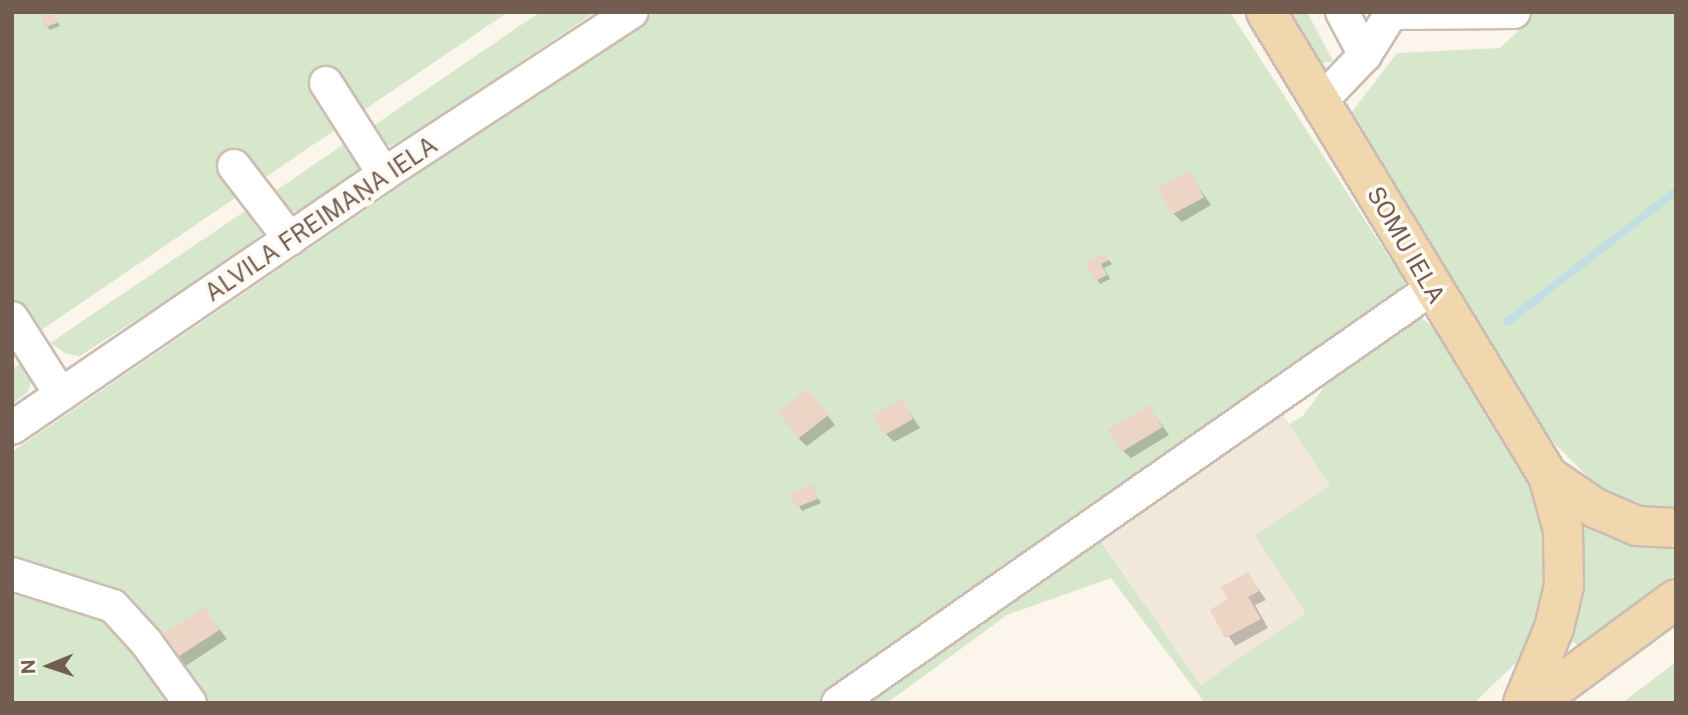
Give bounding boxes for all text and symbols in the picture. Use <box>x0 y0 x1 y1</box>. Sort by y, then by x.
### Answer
street label: ALVILA FREIMAŅA IELA <box>199 130 443 308</box>
street label: SOMU IELA <box>1361 181 1451 309</box>
north arrow <box>14 631 84 701</box>
text: N <box>17 659 39 675</box>

